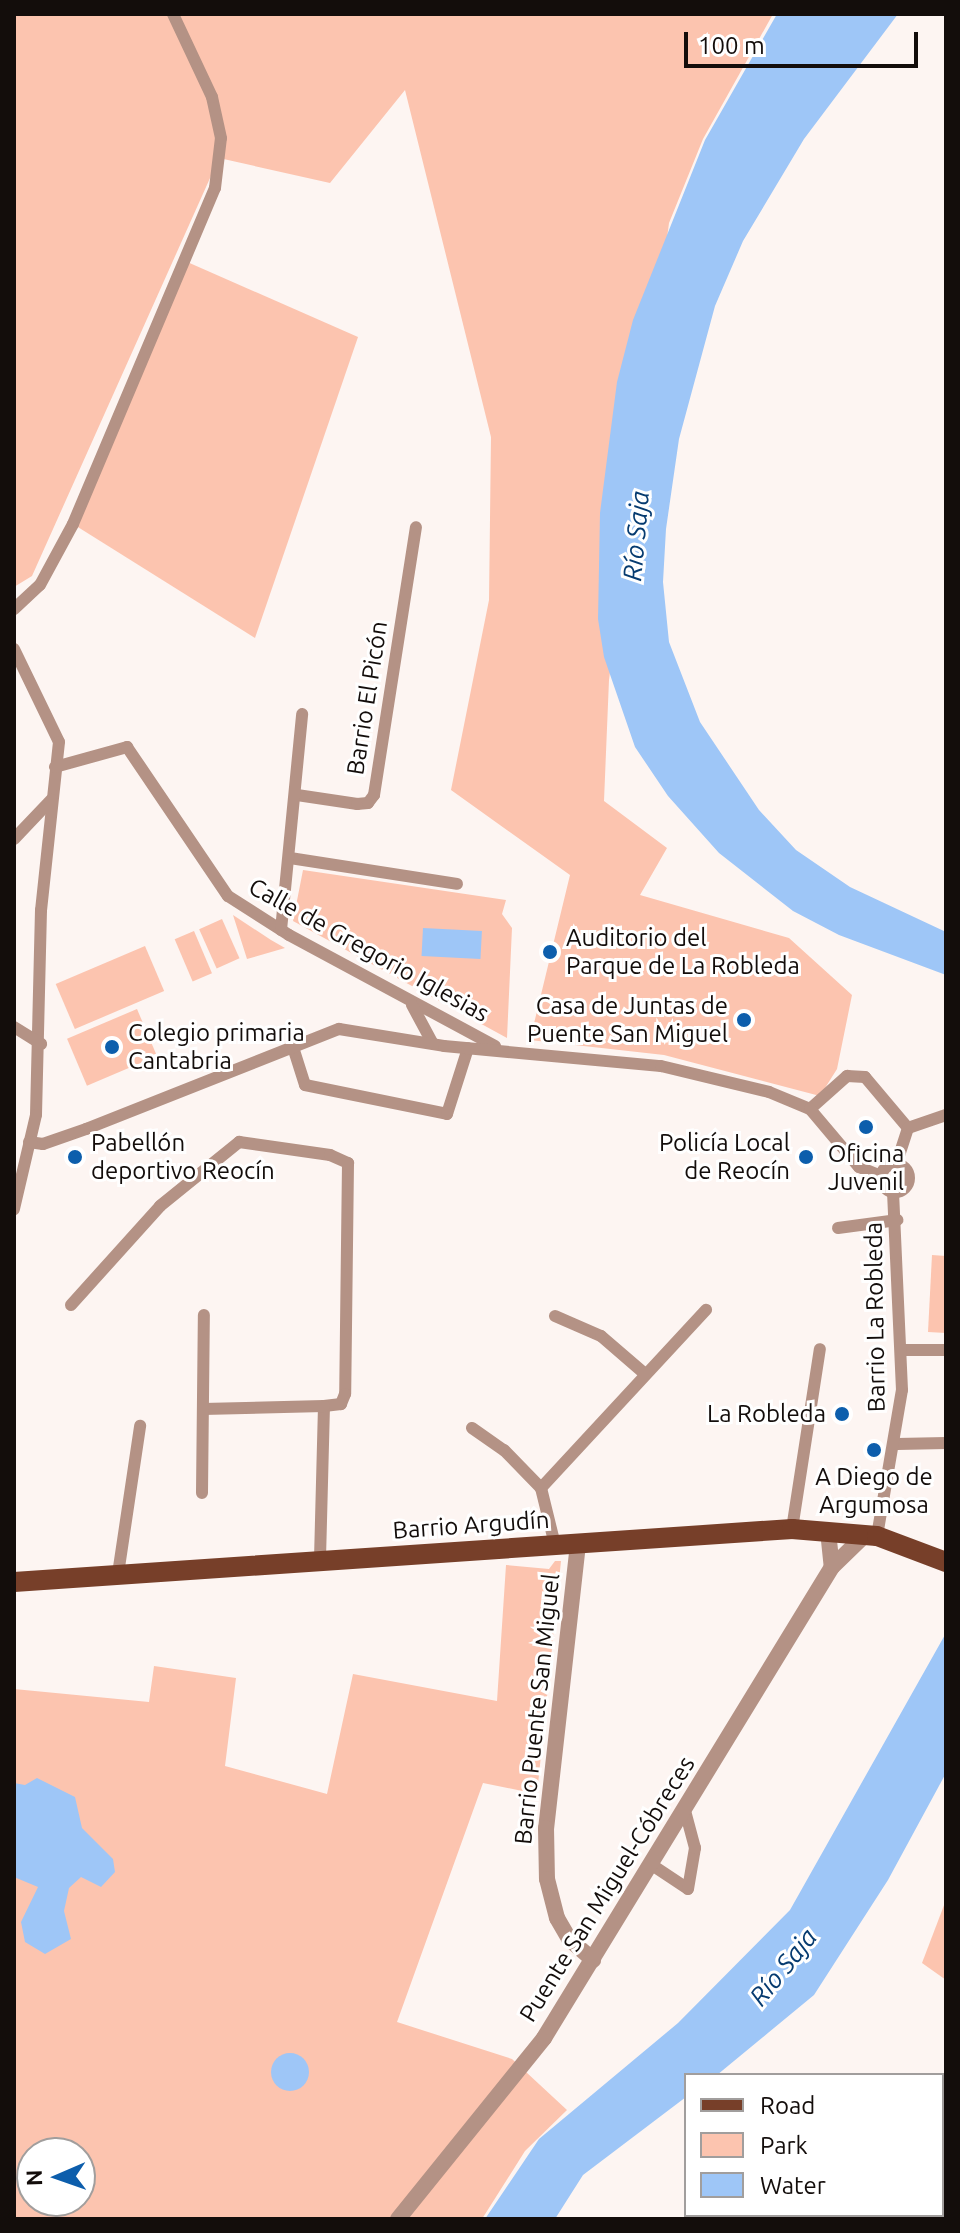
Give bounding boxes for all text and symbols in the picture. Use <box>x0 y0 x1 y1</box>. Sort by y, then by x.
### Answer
scale bar <box>688 16 922 66</box>
text: 100 m <box>698 32 765 59</box>
water label: Río Saja <box>617 490 655 582</box>
street label: Barrio El Picón <box>341 619 393 777</box>
street label: Calle de Gregorio Iglesias <box>244 872 494 1028</box>
place label: Auditorio del Parque de La Robleda <box>566 924 800 980</box>
marker: Auditorio del Parque de La Robleda <box>541 943 559 961</box>
place label: Casa de Juntas de Puente San Miguel <box>527 992 728 1048</box>
marker: Casa de Juntas de Puente San Miguel <box>735 1011 753 1029</box>
place label: Colegio primaria Cantabria <box>128 1019 305 1075</box>
marker: Colegio primaria Cantabria <box>103 1038 121 1056</box>
marker: Oficina Juvenil <box>857 1118 875 1136</box>
place label: Pabellón deportivo Reocín <box>91 1129 275 1185</box>
place label: Policía Local de Reocín <box>659 1129 790 1185</box>
place label: Oficina Juvenil <box>828 1140 904 1196</box>
marker: Pabellón deportivo Reocín <box>66 1148 84 1166</box>
marker: Policía Local de Reocín <box>797 1148 815 1166</box>
street label: Barrio La Robleda <box>859 1222 891 1412</box>
place label: La Robleda <box>707 1400 826 1428</box>
marker: La Robleda <box>833 1405 851 1423</box>
marker: A Diego de Argumosa <box>865 1441 883 1459</box>
place label: A Diego de Argumosa <box>815 1463 933 1519</box>
street label: Barrio Argudín <box>392 1505 550 1545</box>
street label: Barrio Puente San Miguel <box>508 1572 566 1846</box>
street label: Puente San Miguel-Cóbreces <box>513 1751 701 2027</box>
water label: Río Saja <box>743 1922 823 2012</box>
legend <box>684 2073 944 2217</box>
text: Road <box>760 2092 815 2119</box>
text: Park <box>760 2132 808 2159</box>
north arrow <box>16 2137 96 2217</box>
text: N <box>21 2169 46 2186</box>
text: Water <box>760 2172 826 2199</box>

